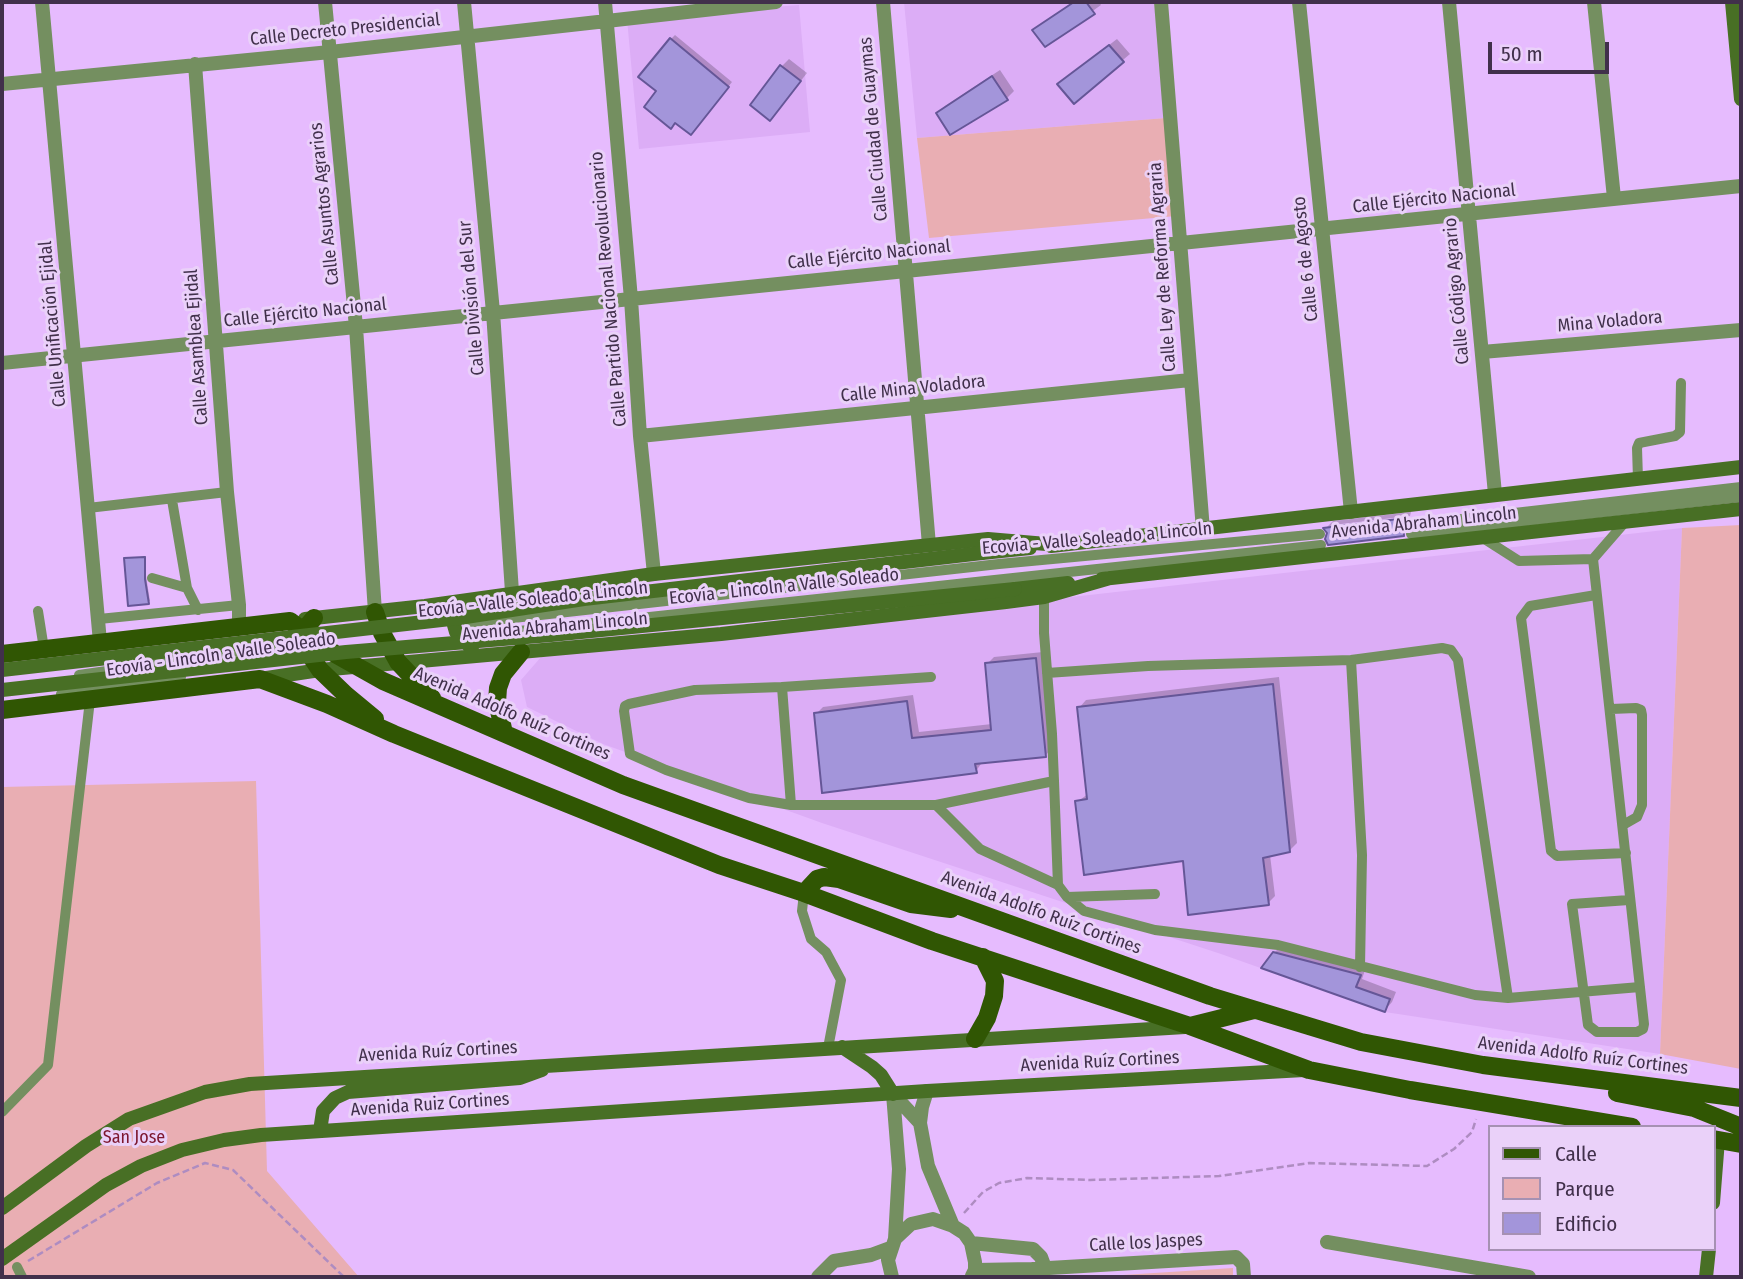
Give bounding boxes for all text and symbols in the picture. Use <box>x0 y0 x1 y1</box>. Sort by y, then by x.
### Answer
street label: Calle Decreto Presidencial <box>249 9 441 51</box>
scale bar <box>1491 28 1612 72</box>
street label: Calle Ciudad de Guaymas <box>855 36 893 222</box>
text: 50 m <box>1501 41 1543 67</box>
street label: Calle Asuntos Agrarios <box>306 122 344 286</box>
street label: Calle Partido Nacional Revolucionario <box>586 150 632 428</box>
street label: Calle Ley de Reforma Agraria <box>1145 161 1181 373</box>
street label: Calle Ejército Nacional <box>1351 180 1517 218</box>
street label: Calle 6 de Agosto <box>1289 195 1323 323</box>
street label: Calle Código Agrario <box>1440 217 1474 365</box>
street label: Calle División del Sur <box>454 220 490 376</box>
street label: Calle Ejército Nacional <box>786 236 952 274</box>
street label: Calle Unificación Ejidal <box>35 240 71 408</box>
street label: Calle Asamblea Ejidal <box>181 268 213 426</box>
street label: Calle Ejército Nacional <box>222 294 388 332</box>
street label: Mina Voladora <box>1557 307 1663 337</box>
street label: Calle Mina Voladora <box>840 371 986 407</box>
street label: Avenida Abraham Lincoln <box>1330 503 1518 543</box>
street label: Ecovía - Valle Soleado a Lincoln <box>981 518 1213 560</box>
street label: Ecovía - Lincoln a Valle Soleado <box>668 564 900 610</box>
street label: Ecovía - Valle Soleado a Lincoln <box>417 577 649 623</box>
street label: Avenida Abraham Lincoln <box>461 608 649 646</box>
street label: Ecovía - Lincoln a Valle Soleado <box>105 628 337 682</box>
street label: Avenida Adolfo Ruíz Cortines <box>410 663 614 765</box>
street label: Avenida Adolfo Ruíz Cortines <box>938 867 1144 959</box>
street label: Avenida Adolfo Ruíz Cortines <box>1477 1032 1689 1080</box>
street label: Avenida Ruíz Cortines <box>358 1037 518 1067</box>
street label: Avenida Ruíz Cortines <box>1020 1047 1180 1077</box>
street label: Avenida Ruiz Cortines <box>350 1089 510 1121</box>
legend <box>1488 1125 1715 1251</box>
park label: San Jose <box>103 1127 165 1149</box>
text: Calle <box>1555 1141 1597 1167</box>
text: Parque <box>1555 1176 1615 1202</box>
text: Edificio <box>1555 1211 1617 1237</box>
street label: Calle los Jaspes <box>1089 1229 1203 1257</box>

